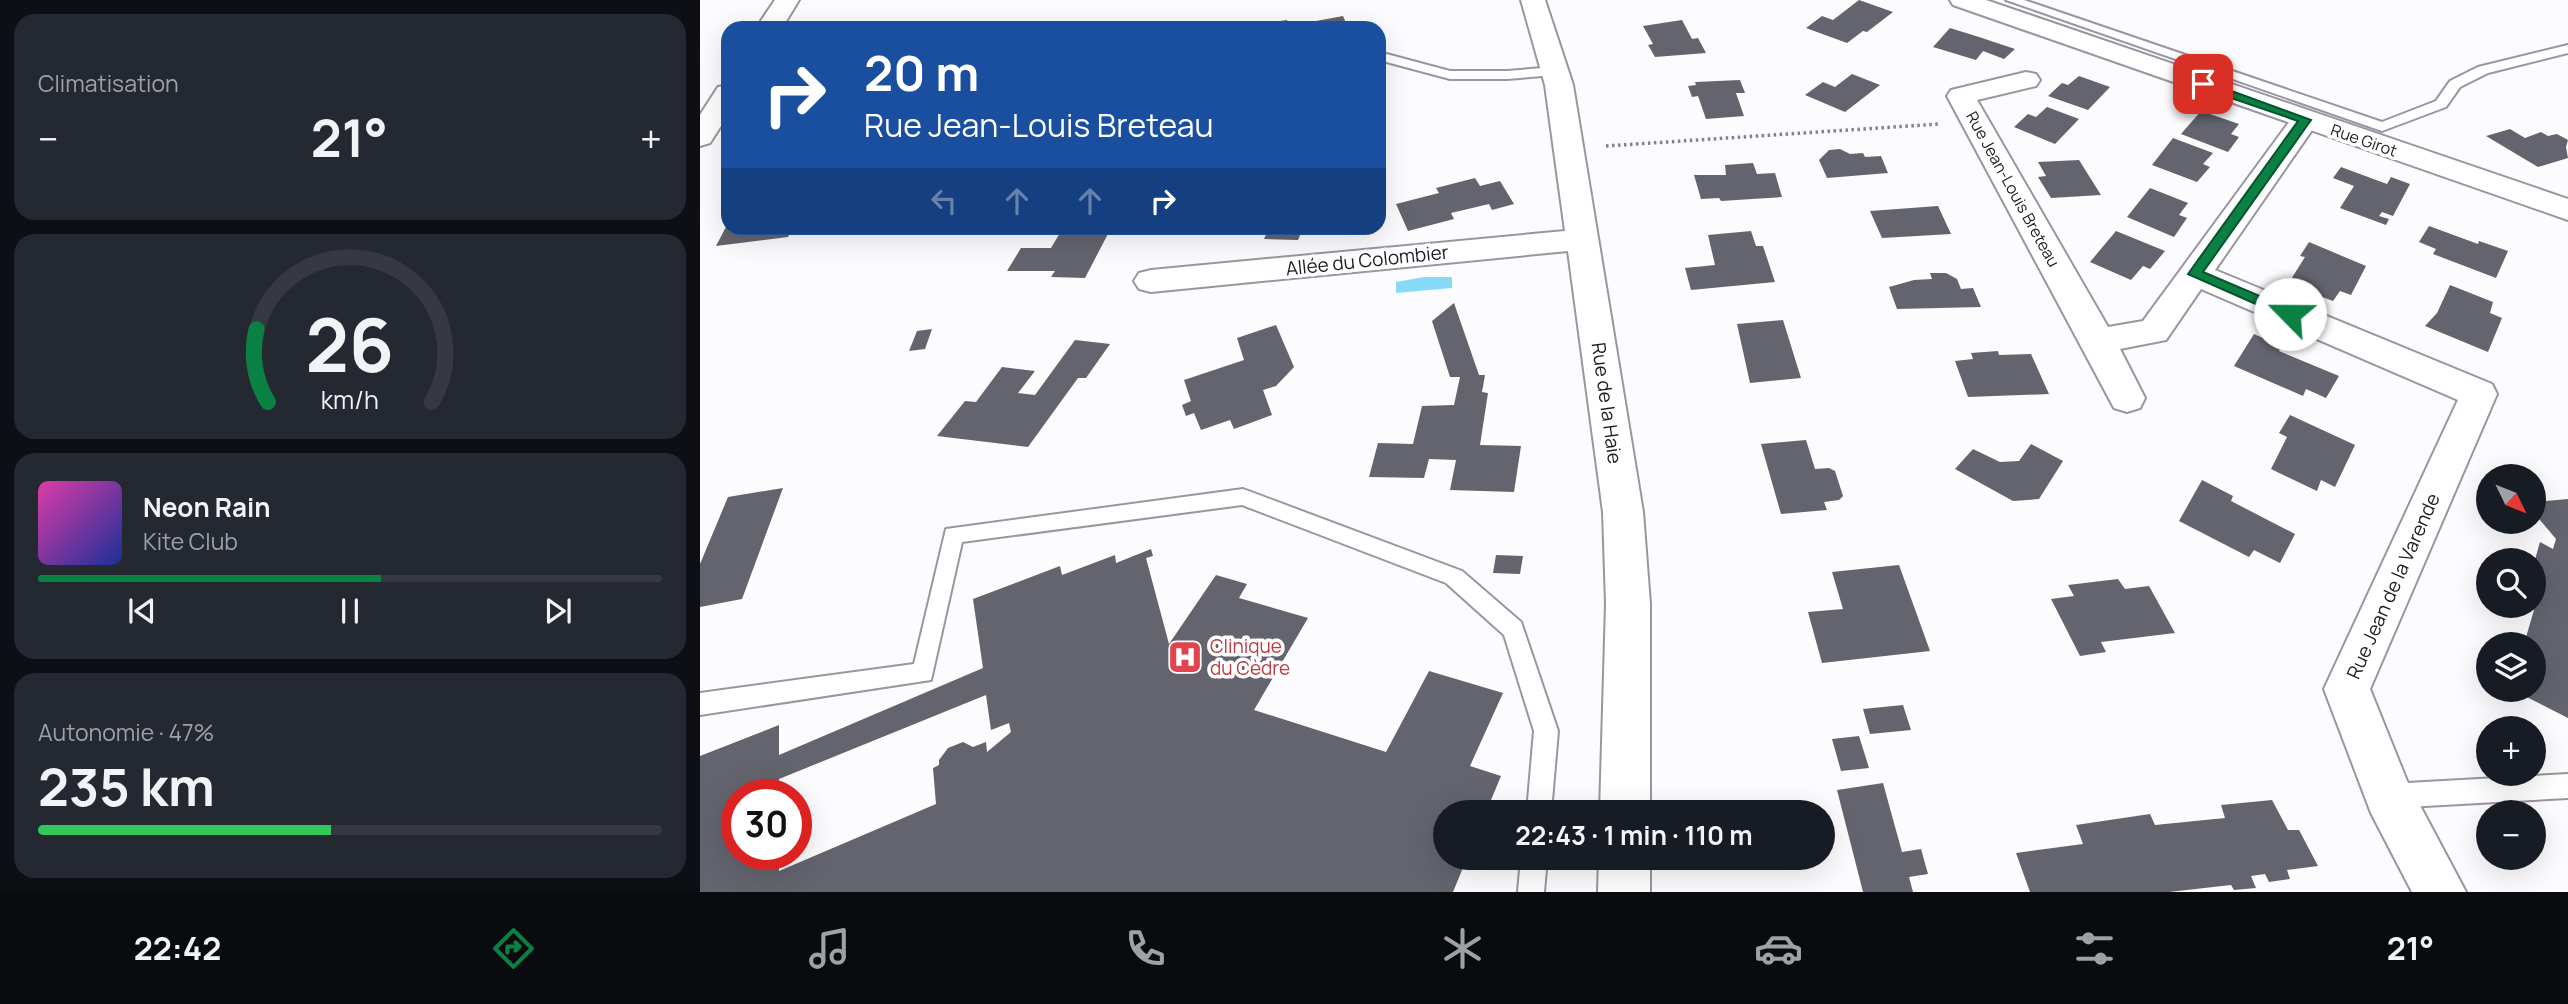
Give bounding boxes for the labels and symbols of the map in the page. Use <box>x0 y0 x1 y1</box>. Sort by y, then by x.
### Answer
pin <box>2173 54 2233 114</box>
street label: Rue Jean-Louis Breteau <box>1961 107 2065 271</box>
street label: Rue Girot <box>2328 118 2400 162</box>
street label: Allée du Colombier <box>1284 239 1450 281</box>
position arrow <box>2253 277 2327 351</box>
street label: Rue de la Haie <box>1586 341 1628 465</box>
north arrow <box>2476 464 2546 534</box>
street label: Rue Jean de la Varende <box>2340 489 2446 683</box>
place label: Clinique du Cèdre <box>1210 633 1290 681</box>
hospital icon: Clinique du Cèdre <box>1166 638 1204 676</box>
speed limit sign: 30 <box>721 779 812 870</box>

